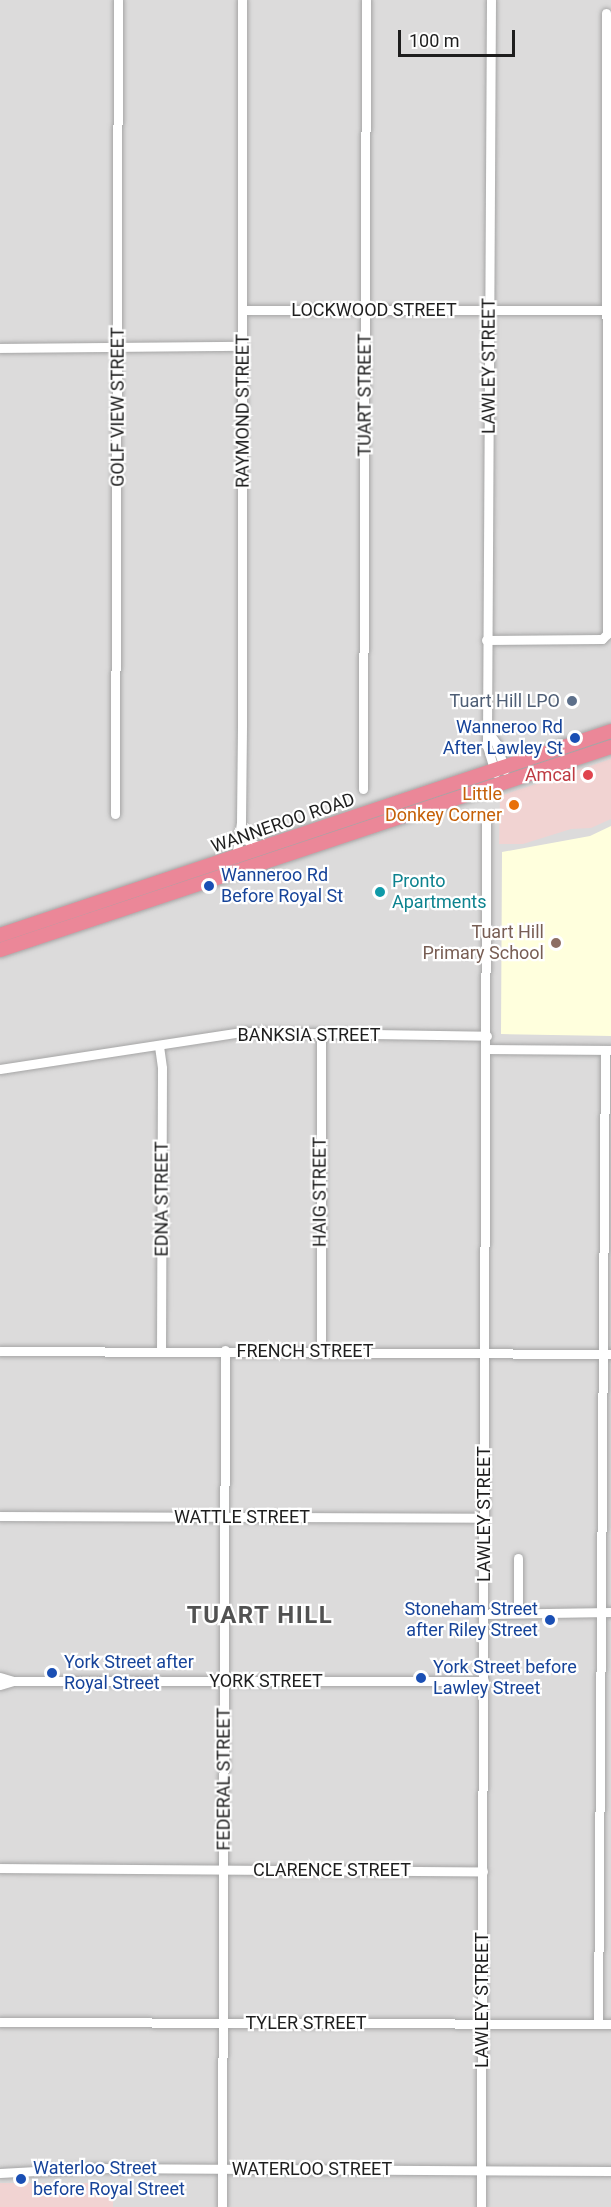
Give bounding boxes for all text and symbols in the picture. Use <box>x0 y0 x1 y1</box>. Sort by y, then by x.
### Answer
scale bar <box>401 18 518 56</box>
text: 100 m <box>409 30 460 51</box>
street label: LAWLEY STREET <box>478 298 500 434</box>
street label: LOCKWOOD STREET <box>291 299 457 321</box>
street label: GOLF VIEW STREET <box>107 327 129 487</box>
street label: TUART STREET <box>354 333 376 457</box>
street label: RAYMOND STREET <box>232 334 254 488</box>
place label: Tuart Hill LPO <box>450 690 560 712</box>
marker: Tuart Hill LPO <box>565 694 579 708</box>
place label: Wanneroo Rd After Lawley St <box>443 717 563 760</box>
marker: Wanneroo Rd After Lawley St <box>568 731 582 745</box>
place label: Amcal <box>525 764 576 786</box>
marker: Amcal <box>581 768 595 782</box>
place label: Little Donkey Corner <box>385 784 502 826</box>
street label: WANNEROO ROAD <box>208 788 358 858</box>
marker: Little Donkey Corner <box>507 798 521 812</box>
place label: Wanneroo Rd Before Royal St <box>221 865 343 908</box>
place label: Pronto Apartments <box>392 871 487 914</box>
marker: Wanneroo Rd Before Royal St <box>202 879 216 893</box>
marker: Pronto Apartments <box>373 885 387 899</box>
place label: Tuart Hill Primary School <box>422 922 544 964</box>
marker: Tuart Hill Primary School <box>549 936 563 950</box>
street label: BANKSIA STREET <box>238 1024 380 1046</box>
street label: HAIG STREET <box>309 1137 331 1247</box>
street label: EDNA STREET <box>151 1141 173 1257</box>
street label: FRENCH STREET <box>236 1340 374 1362</box>
street label: LAWLEY STREET <box>473 1446 495 1582</box>
street label: WATTLE STREET <box>174 1506 310 1528</box>
place label: Stoneham Street after Riley Street <box>404 1599 538 1642</box>
district label: TUART HILL <box>186 1602 334 1630</box>
marker: Stoneham Street after Riley Street <box>543 1613 557 1627</box>
place label: York Street after Royal Street <box>64 1652 194 1694</box>
place label: York Street before Lawley Street <box>433 1657 577 1700</box>
marker: York Street after Royal Street <box>45 1666 59 1680</box>
street label: YORK STREET <box>209 1670 323 1692</box>
marker: York Street before Lawley Street <box>414 1671 428 1685</box>
street label: FEDERAL STREET <box>213 1707 235 1851</box>
street label: CLARENCE STREET <box>253 1859 411 1881</box>
street label: LAWLEY STREET <box>471 1932 493 2068</box>
street label: TYLER STREET <box>245 2012 367 2034</box>
place label: Waterloo Street before Royal Street <box>33 2158 185 2200</box>
street label: WATERLOO STREET <box>232 2158 392 2180</box>
marker: Waterloo Street before Royal Street <box>14 2172 28 2186</box>

